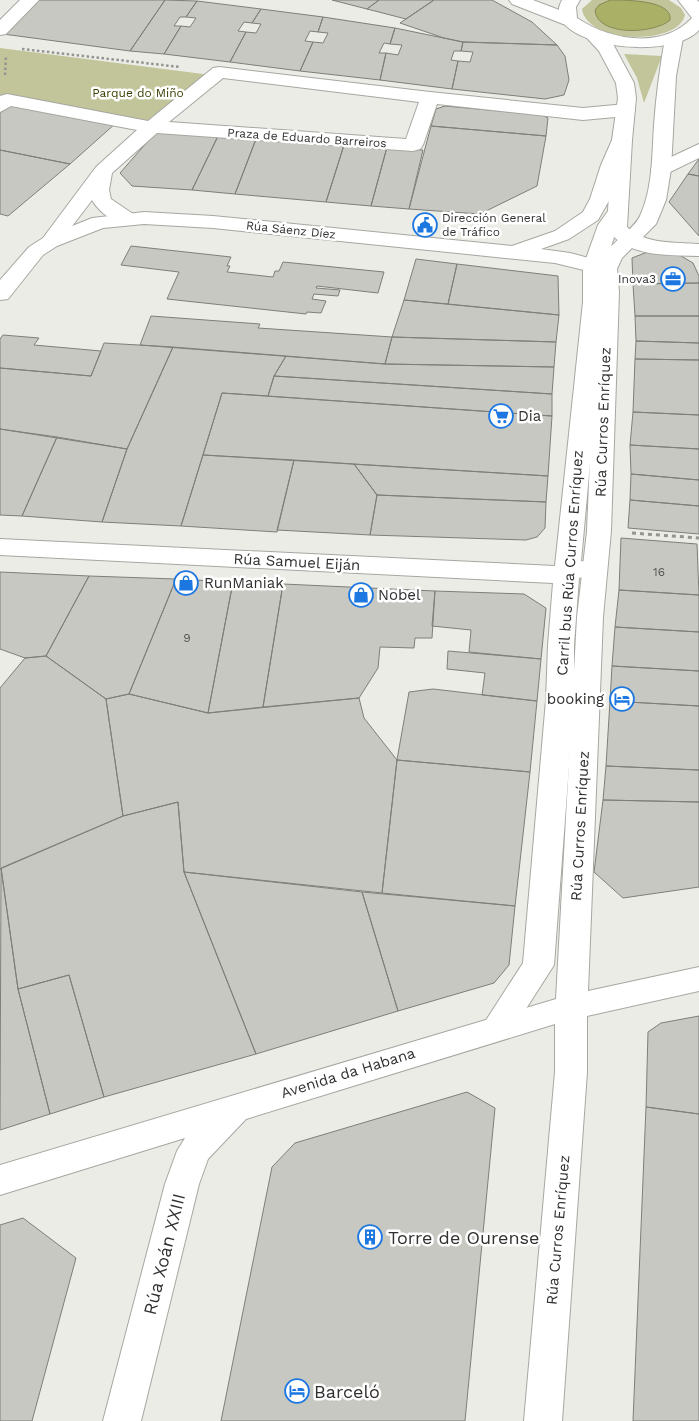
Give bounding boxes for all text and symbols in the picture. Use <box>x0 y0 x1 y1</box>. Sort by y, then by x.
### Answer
park label: Parque do Miño <box>92 86 184 100</box>
street label: Praza de Eduardo Barreiros <box>227 125 387 151</box>
place label: Dirección General de Tráfico <box>442 211 546 239</box>
public building icon: Dirección General de Tráfico <box>412 212 438 238</box>
street label: Rúa Sáenz Díez <box>245 218 337 242</box>
office icon: Inova3 <box>660 266 686 292</box>
place label: Inova3 <box>618 272 656 286</box>
street label: Rúa Curros Enríquez <box>591 347 615 497</box>
supermarket icon: Dia <box>488 403 514 429</box>
place label: Dia <box>518 407 542 425</box>
street label: Carril bus Rúa Curros Enríquez <box>553 450 587 676</box>
street label: Rúa Samuel Eiján <box>233 550 361 574</box>
house number: 16 <box>653 565 665 579</box>
shop icon: RunManiak <box>173 570 199 596</box>
place label: RunManiak <box>204 574 284 592</box>
shop icon: Nobel <box>348 582 374 608</box>
place label: Nobel <box>378 586 421 604</box>
house number: 9 <box>183 631 191 645</box>
hotel icon: booking <box>609 686 635 712</box>
place label: booking <box>547 690 604 708</box>
street label: Rúa Curros Enríquez <box>567 751 593 901</box>
street label: Avenida da Habana <box>279 1044 418 1102</box>
street label: Rúa Curros Enríquez <box>542 1154 574 1306</box>
street label: Rúa Xoán XXIII <box>139 1191 189 1317</box>
building icon: Torre de Ourense <box>357 1224 383 1250</box>
place label: Torre de Ourense <box>388 1227 539 1248</box>
hotel icon: Barceló <box>284 1378 310 1404</box>
place label: Barceló <box>314 1381 380 1402</box>

